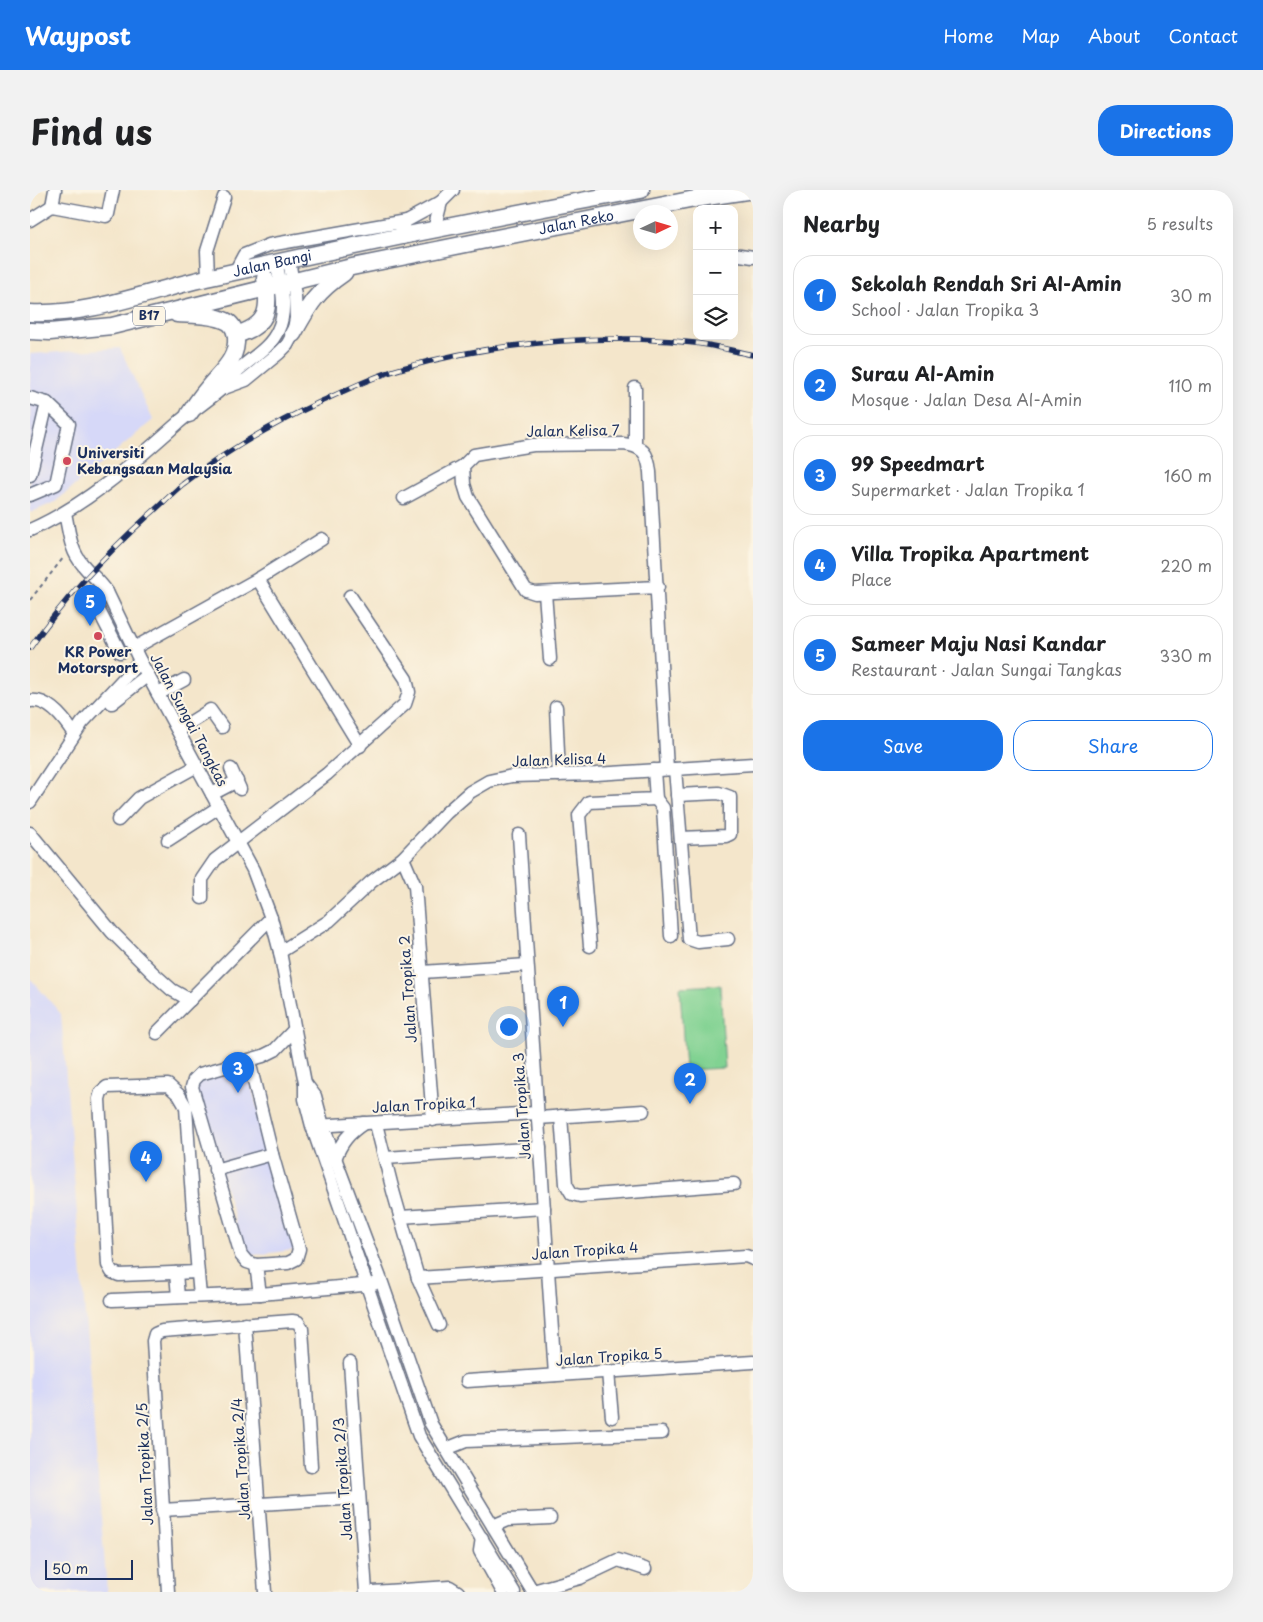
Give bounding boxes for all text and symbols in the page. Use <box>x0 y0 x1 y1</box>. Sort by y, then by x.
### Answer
text: Waypost <box>25 17 131 53</box>
text: Home <box>943 22 993 49</box>
text: Map <box>1021 22 1060 49</box>
text: About <box>1088 22 1140 49</box>
text: Contact <box>1168 22 1238 49</box>
text: Find us <box>30 104 152 157</box>
button: Directions <box>1098 105 1233 156</box>
street label: Jalan Reko <box>537 204 616 239</box>
north arrow <box>633 205 678 250</box>
map controls <box>693 205 738 340</box>
button: + <box>693 205 738 250</box>
text: Nearby <box>803 207 880 239</box>
text: 5 results <box>1146 211 1213 235</box>
street label: Jalan Bangi <box>231 244 314 282</box>
button: − <box>693 250 738 295</box>
text: Sekolah Rendah Sri Al-Amin <box>851 269 1122 297</box>
text: 1 <box>816 283 824 307</box>
text: 30 m <box>1170 283 1212 307</box>
button: layers <box>693 295 738 340</box>
text: School · Jalan Tropika 3 <box>851 297 1039 321</box>
road number: B17 <box>133 306 165 326</box>
text: Surau Al-Amin <box>851 359 994 387</box>
text: 2 <box>814 373 826 397</box>
text: 110 m <box>1169 373 1212 397</box>
text: Mosque · Jalan Desa Al-Amin <box>851 387 1082 411</box>
street label: Jalan Kelisa 7 <box>526 419 620 442</box>
place label: Universiti Kebangsaan Malaysia <box>77 442 232 479</box>
text: 99 Speedmart <box>851 449 985 477</box>
marker: Universiti Kebangsaan Malaysia <box>61 455 73 467</box>
text: 3 <box>815 463 825 487</box>
text: 160 m <box>1164 463 1212 487</box>
text: Supermarket · Jalan Tropika 1 <box>851 477 1085 501</box>
text: Villa Tropika Apartment <box>851 539 1089 567</box>
text: 4 <box>815 553 825 577</box>
text: 220 m <box>1161 553 1212 577</box>
text: Place <box>851 567 892 591</box>
pin: 5 <box>74 585 106 626</box>
text: Sameer Maju Nasi Kandar <box>851 629 1106 657</box>
marker: KR Power Motorsport <box>92 630 104 642</box>
place label: KR Power Motorsport <box>58 641 138 678</box>
text: 5 <box>815 643 825 667</box>
text: 330 m <box>1159 643 1212 667</box>
street label: Jalan Sungai Tangkas <box>145 649 233 790</box>
text: Restaurant · Jalan Sungai Tangkas <box>851 657 1122 681</box>
button: Save <box>803 720 1003 771</box>
button: Share <box>1013 720 1213 771</box>
street label: Jalan Kelisa 4 <box>511 747 607 772</box>
street label: Jalan Tropika 2 <box>393 934 422 1044</box>
pin: 1 <box>547 986 579 1027</box>
your location <box>496 1014 522 1040</box>
pin: 3 <box>222 1052 254 1093</box>
street label: Jalan Tropika 3 <box>507 1052 536 1160</box>
pin: 2 <box>674 1063 706 1104</box>
street label: Jalan Tropika 1 <box>371 1091 477 1118</box>
pin: 4 <box>130 1141 162 1182</box>
street label: Jalan Tropika 4 <box>531 1236 639 1265</box>
street label: Jalan Tropika 5 <box>555 1342 663 1371</box>
street label: Jalan Tropika 2/4 <box>226 1397 255 1521</box>
street label: Jalan Tropika 2/5 <box>131 1402 158 1526</box>
street label: Jalan Tropika 2/3 <box>328 1417 357 1541</box>
scale bar <box>45 1557 132 1580</box>
text: 50 m <box>52 1558 88 1579</box>

